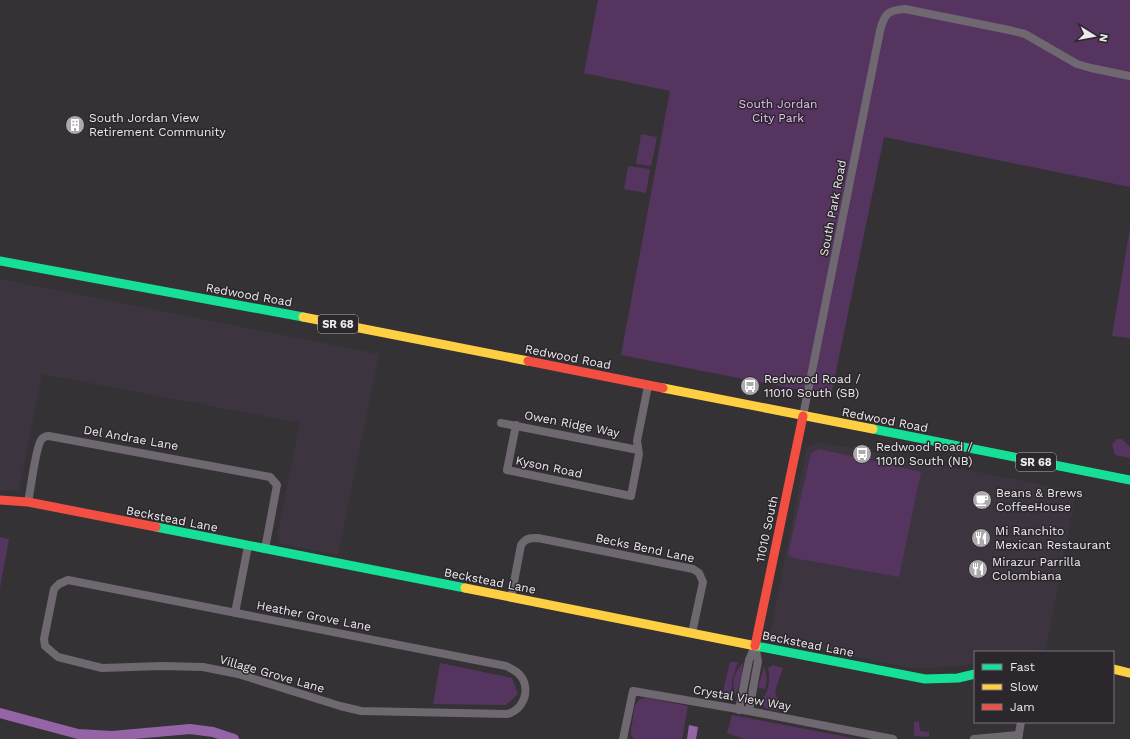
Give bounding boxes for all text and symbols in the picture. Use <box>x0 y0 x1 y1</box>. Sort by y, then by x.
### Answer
north arrow <box>1074 16 1114 56</box>
text: N <box>1096 33 1110 43</box>
park label: South Jordan City Park <box>739 97 817 125</box>
place label: South Jordan View Retirement Community <box>89 111 227 139</box>
building icon: South Jordan View Retirement Community <box>64 114 86 136</box>
street label: South Park Road <box>817 159 849 257</box>
street label: Redwood Road <box>205 281 293 309</box>
road number: SR 68 <box>318 315 358 333</box>
street label: Redwood Road <box>524 342 612 372</box>
place label: Redwood Road / 11010 South (SB) <box>764 372 861 400</box>
bus stop icon: Redwood Road / 11010 South (SB) <box>739 375 761 397</box>
street label: Redwood Road <box>841 405 929 435</box>
street label: Owen Ridge Way <box>523 408 622 440</box>
street label: Del Andrae Lane <box>82 423 180 453</box>
place label: Redwood Road / 11010 South (NB) <box>876 440 973 468</box>
bus stop icon: Redwood Road / 11010 South (NB) <box>851 443 873 465</box>
street label: Kyson Road <box>514 453 584 481</box>
road number: SR 68 <box>1016 453 1056 471</box>
place label: Beans & Brews CoffeeHouse <box>996 486 1083 514</box>
cafe icon: Beans & Brews CoffeeHouse <box>971 489 993 511</box>
street label: 11010 South <box>753 494 781 564</box>
street label: Beckstead Lane <box>125 503 219 535</box>
place label: Mi Ranchito Mexican Restaurant <box>995 524 1111 552</box>
restaurant icon: Mi Ranchito Mexican Restaurant <box>970 527 992 549</box>
street label: Becks Bend Lane <box>594 531 696 565</box>
place label: Mirazur Parrilla Colombiana <box>992 555 1081 583</box>
restaurant icon: Mirazur Parrilla Colombiana <box>967 558 989 580</box>
street label: Beckstead Lane <box>443 565 537 597</box>
street label: Heather Grove Lane <box>256 598 373 634</box>
street label: Beckstead Lane <box>761 628 855 660</box>
legend <box>974 651 1114 723</box>
street label: Village Grove Lane <box>218 652 326 696</box>
text: Fast <box>1010 660 1035 674</box>
text: Slow <box>1010 680 1038 694</box>
street label: Crystal View Way <box>692 682 793 714</box>
text: Jam <box>1010 700 1035 714</box>

